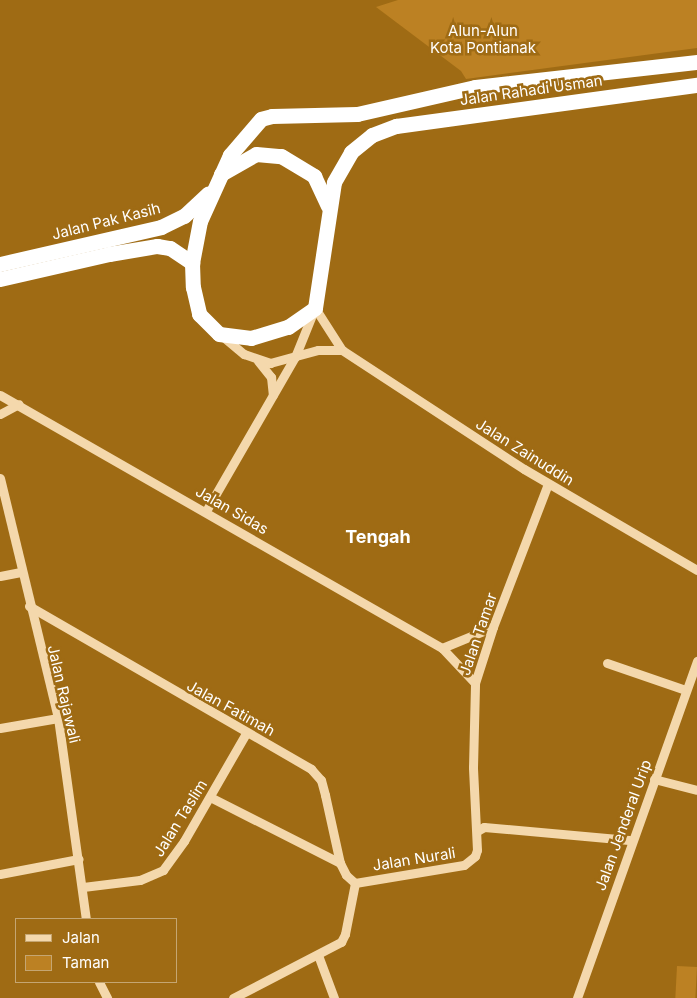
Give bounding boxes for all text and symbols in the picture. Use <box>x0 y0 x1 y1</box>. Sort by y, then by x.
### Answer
park label: Alun-Alun Kota Pontianak <box>430 21 536 56</box>
street label: Jalan Rahadi Usman <box>458 71 604 109</box>
street label: Jalan Pak Kasih <box>50 199 162 243</box>
street label: Jalan Zainuddin <box>473 415 577 489</box>
street label: Jalan Sidas <box>192 482 272 538</box>
district label: Tengah <box>345 526 411 548</box>
street label: Jalan Tamar <box>455 590 501 678</box>
street label: Jalan Rajawali <box>44 643 84 745</box>
street label: Jalan Fatimah <box>184 676 278 740</box>
street label: Jalan Jenderal Urip <box>591 757 655 893</box>
street label: Jalan Taslim <box>149 776 211 860</box>
street label: Jalan Nurali <box>371 844 457 874</box>
legend <box>15 918 178 983</box>
text: Jalan <box>62 928 100 947</box>
text: Taman <box>62 953 109 972</box>

